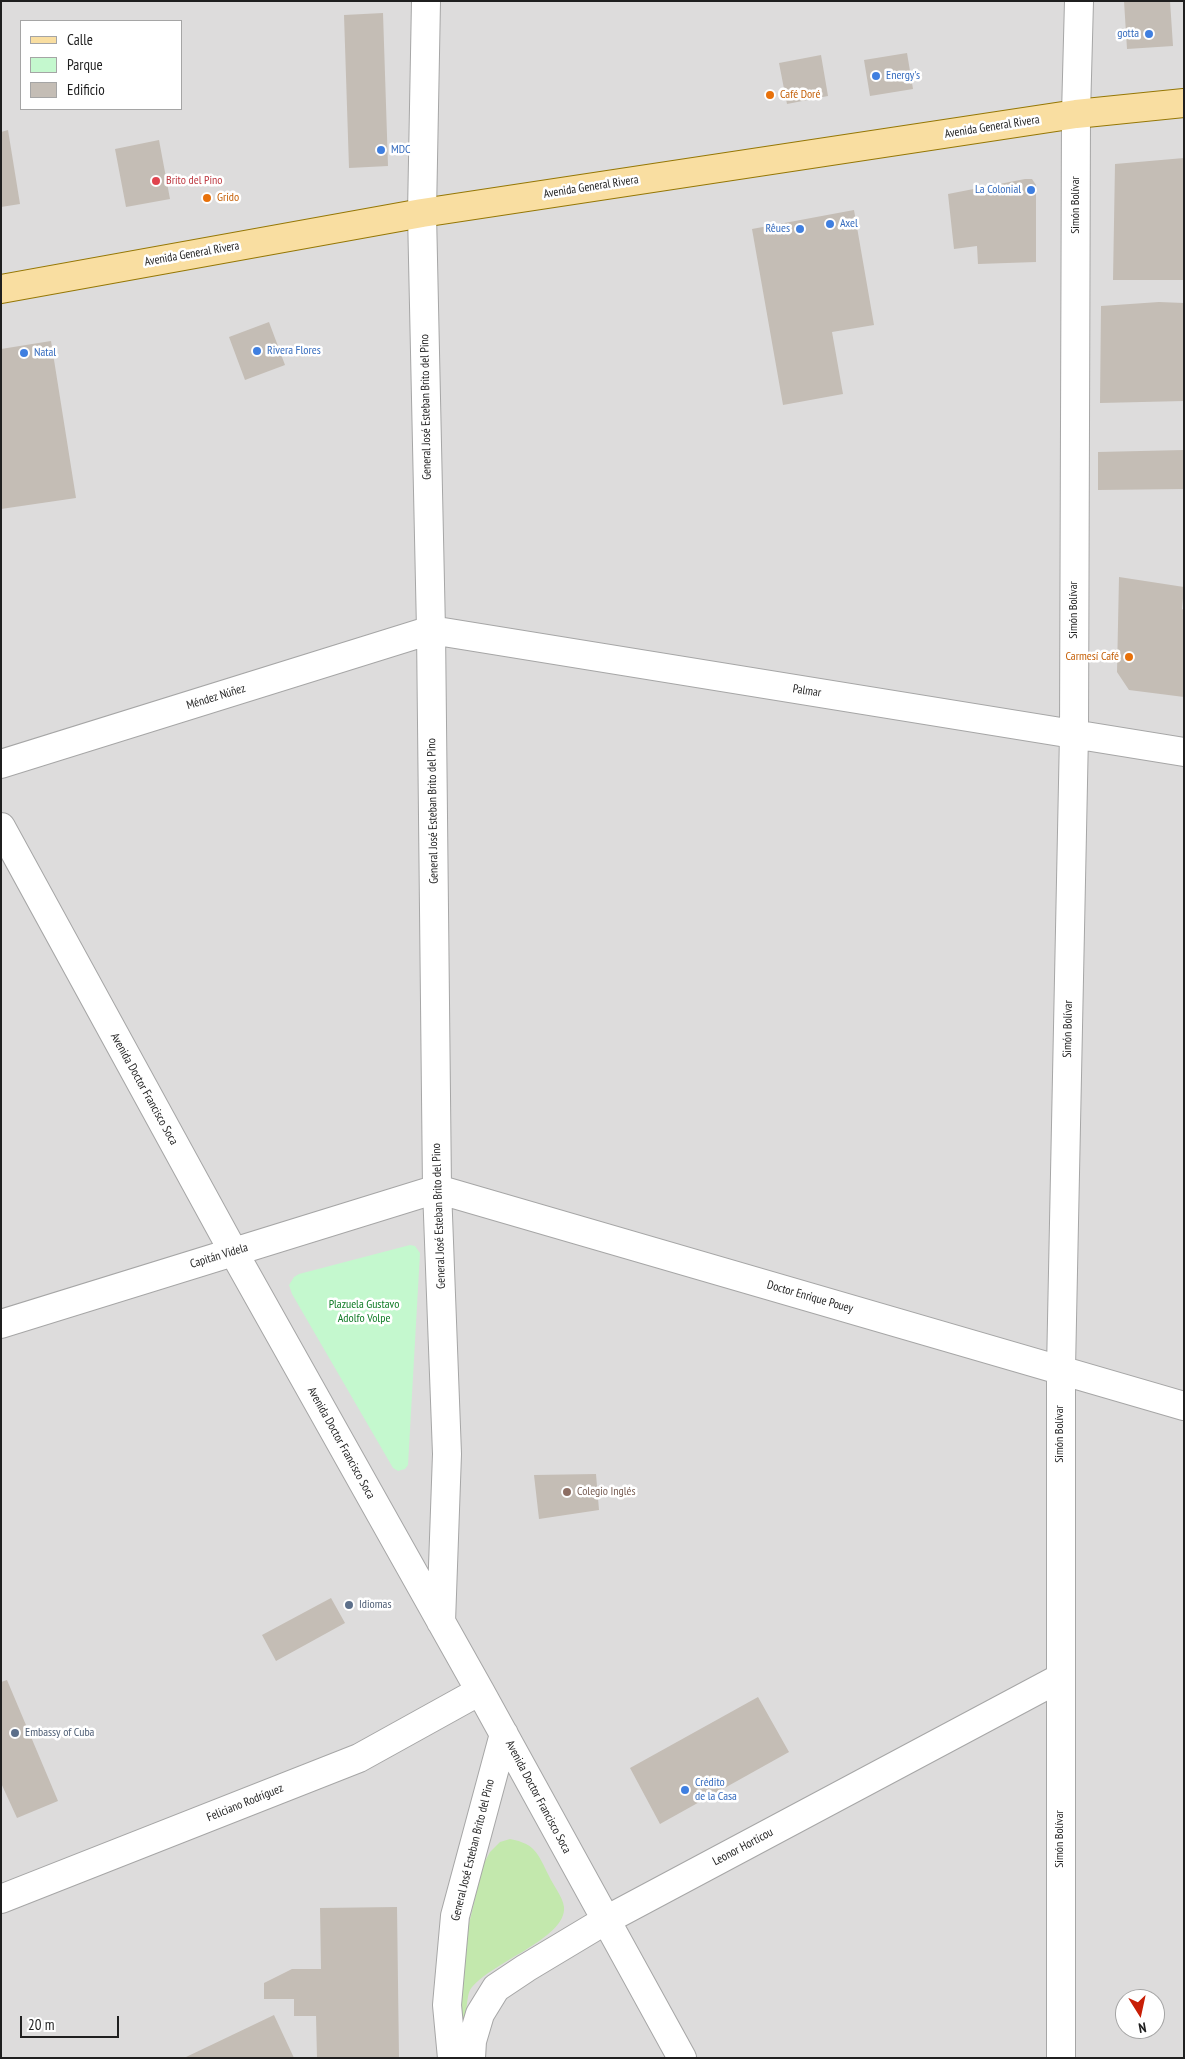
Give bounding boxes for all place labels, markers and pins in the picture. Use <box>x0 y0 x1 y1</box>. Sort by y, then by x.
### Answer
place label: gotta <box>1117 27 1139 41</box>
marker: gotta <box>1143 28 1155 40</box>
place label: Energy's <box>886 69 920 83</box>
marker: Energy's <box>870 70 882 82</box>
place label: Café Doré <box>780 88 820 102</box>
marker: Café Doré <box>764 89 776 101</box>
place label: MDC <box>391 143 410 157</box>
marker: MDC <box>375 144 387 156</box>
place label: Brito del Pino <box>166 174 222 188</box>
marker: Brito del Pino <box>150 175 162 187</box>
place label: La Colonial <box>975 183 1021 197</box>
marker: La Colonial <box>1025 184 1037 196</box>
place label: Grido <box>217 191 239 205</box>
marker: Grido <box>201 192 213 204</box>
place label: Axel <box>840 217 858 231</box>
marker: Axel <box>824 218 836 230</box>
place label: Rêues <box>766 222 790 236</box>
marker: Rêues <box>794 223 806 235</box>
place label: Rivera Flores <box>267 344 321 358</box>
marker: Rivera Flores <box>251 345 263 357</box>
place label: Natal <box>34 346 56 360</box>
marker: Natal <box>18 347 30 359</box>
place label: Carmesí Café <box>1066 650 1119 664</box>
marker: Carmesí Café <box>1123 651 1135 663</box>
place label: Colegio Inglés <box>577 1485 636 1499</box>
marker: Colegio Inglés <box>561 1486 573 1498</box>
place label: Idiomas <box>359 1598 391 1612</box>
marker: Idiomas <box>343 1599 355 1611</box>
place label: Embassy of Cuba <box>25 1726 94 1740</box>
marker: Embassy of Cuba <box>9 1727 21 1739</box>
place label: Crédito de la Casa <box>695 1776 737 1804</box>
marker: Crédito de la Casa <box>679 1784 691 1796</box>

